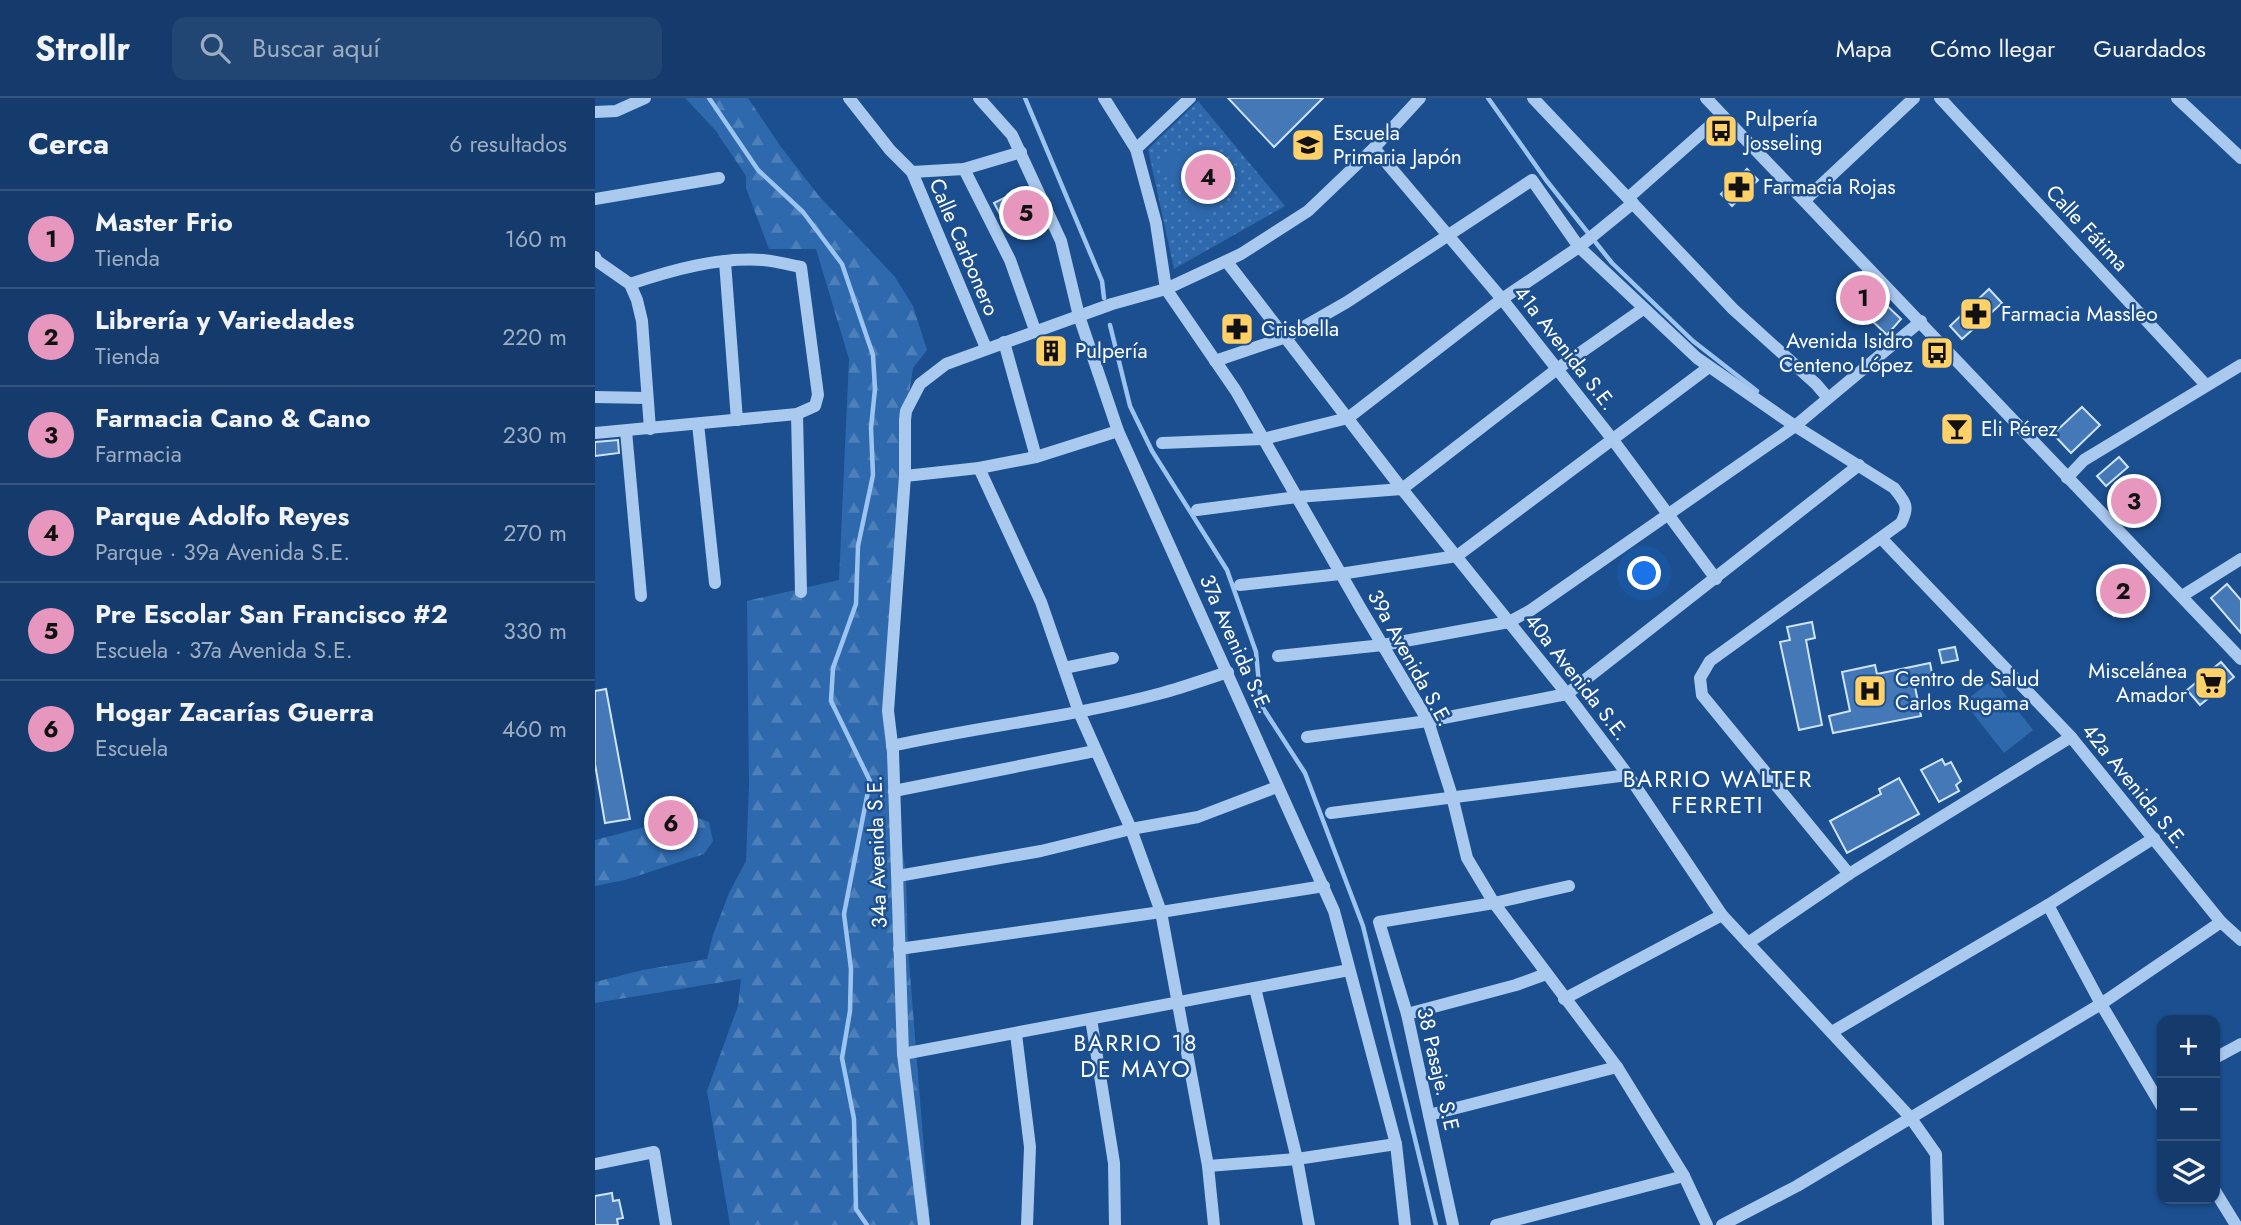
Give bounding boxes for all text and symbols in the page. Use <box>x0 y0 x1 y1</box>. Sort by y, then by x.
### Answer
search box <box>172 17 662 80</box>
text: Strollr <box>35 25 130 72</box>
icon: search <box>196 29 234 67</box>
text: Buscar aquí <box>252 29 380 67</box>
text: Mapa <box>1836 31 1892 66</box>
text: Cómo llegar <box>1930 31 2055 66</box>
text: Guardados <box>2093 31 2206 66</box>
place label: Pulpería Josseling <box>1742 104 1823 158</box>
bus stop icon: Pulpería Josseling <box>1702 112 1740 150</box>
place label: Escuela Primaria Japón <box>1333 118 1462 172</box>
text: Cerca <box>28 122 109 165</box>
school or university icon: Escuela Primaria Japón <box>1289 126 1327 164</box>
text: 6 resultados <box>449 127 567 161</box>
pin: 4 <box>1185 151 1231 203</box>
pharmacy icon: Farmacia Rojas <box>1720 168 1758 206</box>
place label: Farmacia Rojas <box>1763 172 1896 202</box>
street label: Calle Carbonero <box>922 174 1006 320</box>
street label: Calle Fátima <box>2039 178 2135 278</box>
pin: 5 <box>1003 187 1049 239</box>
text: Master Frio <box>95 203 233 241</box>
text: 1 <box>45 222 57 256</box>
text: 160 m <box>505 222 567 256</box>
text: Tienda <box>95 241 160 275</box>
pin: 1 <box>1840 272 1886 324</box>
street label: 41a Avenida S.E. <box>1507 279 1623 417</box>
pharmacy icon: Farmacia Massleo <box>1957 295 1995 333</box>
place label: Farmacia Massleo <box>2001 299 2158 329</box>
text: Librería y Variedades <box>95 301 354 339</box>
pharmacy icon: Crisbella <box>1218 310 1256 348</box>
place label: Crisbella <box>1261 314 1339 344</box>
text: 2 <box>43 320 59 354</box>
text: 220 m <box>502 320 567 354</box>
place label: Avenida Isidro Centeno López <box>1779 326 1913 380</box>
building icon: Pulpería <box>1032 332 1070 370</box>
bus stop icon: Avenida Isidro Centeno López <box>1918 334 1956 372</box>
place label: Pulpería <box>1075 336 1148 366</box>
text: Tienda <box>95 339 160 373</box>
text: Farmacia Cano & Cano <box>95 399 371 437</box>
bar icon: Eli Pérez <box>1938 410 1976 448</box>
place label: Eli Pérez <box>1981 414 2058 444</box>
text: 3 <box>44 418 58 452</box>
text: 230 m <box>503 418 567 452</box>
text: Farmacia <box>95 437 182 471</box>
pin: 3 <box>2111 475 2157 527</box>
text: Parque Adolfo Reyes <box>95 497 349 535</box>
text: 4 <box>43 516 59 550</box>
text: 270 m <box>503 516 567 550</box>
text: Parque · 39a Avenida S.E. <box>95 535 350 569</box>
your location <box>1627 556 1661 590</box>
pin: 2 <box>2100 565 2146 617</box>
street label: 37a Avenida S.E. <box>1192 570 1280 718</box>
street label: 39a Avenida S.E. <box>1360 584 1460 732</box>
text: Pre Escolar San Francisco #2 <box>95 595 448 633</box>
street label: 40a Avenida S.E. <box>1518 607 1636 747</box>
text: 5 <box>44 614 58 648</box>
text: 330 m <box>503 614 567 648</box>
text: Escuela · 37a Avenida S.E. <box>95 633 353 667</box>
place label: Miscelánea Amador <box>2088 656 2188 710</box>
place label: Centro de Salud Carlos Rugama <box>1895 664 2039 718</box>
supermarket icon: Miscelánea Amador <box>2192 664 2230 702</box>
hospital icon: Centro de Salud Carlos Rugama <box>1851 672 1889 710</box>
text: Hogar Zacarías Guerra <box>95 693 374 731</box>
text: 6 <box>43 712 59 746</box>
text: 460 m <box>502 712 567 746</box>
street label: 42a Avenida S.E. <box>2075 717 2195 855</box>
text: Escuela <box>95 731 168 765</box>
district label: BARRIO WALTER FERRETI <box>1623 762 1813 822</box>
street label: 34a Avenida S.E. <box>859 775 895 929</box>
pin: 6 <box>648 797 694 849</box>
street label: 38 Pasaje. S.E <box>1409 1004 1467 1134</box>
map controls <box>2157 1015 2220 1204</box>
button: + <box>2157 1015 2220 1078</box>
district label: BARRIO 18 DE MAYO <box>1073 1026 1199 1086</box>
button: − <box>2157 1078 2220 1141</box>
button: layers <box>2157 1141 2220 1204</box>

